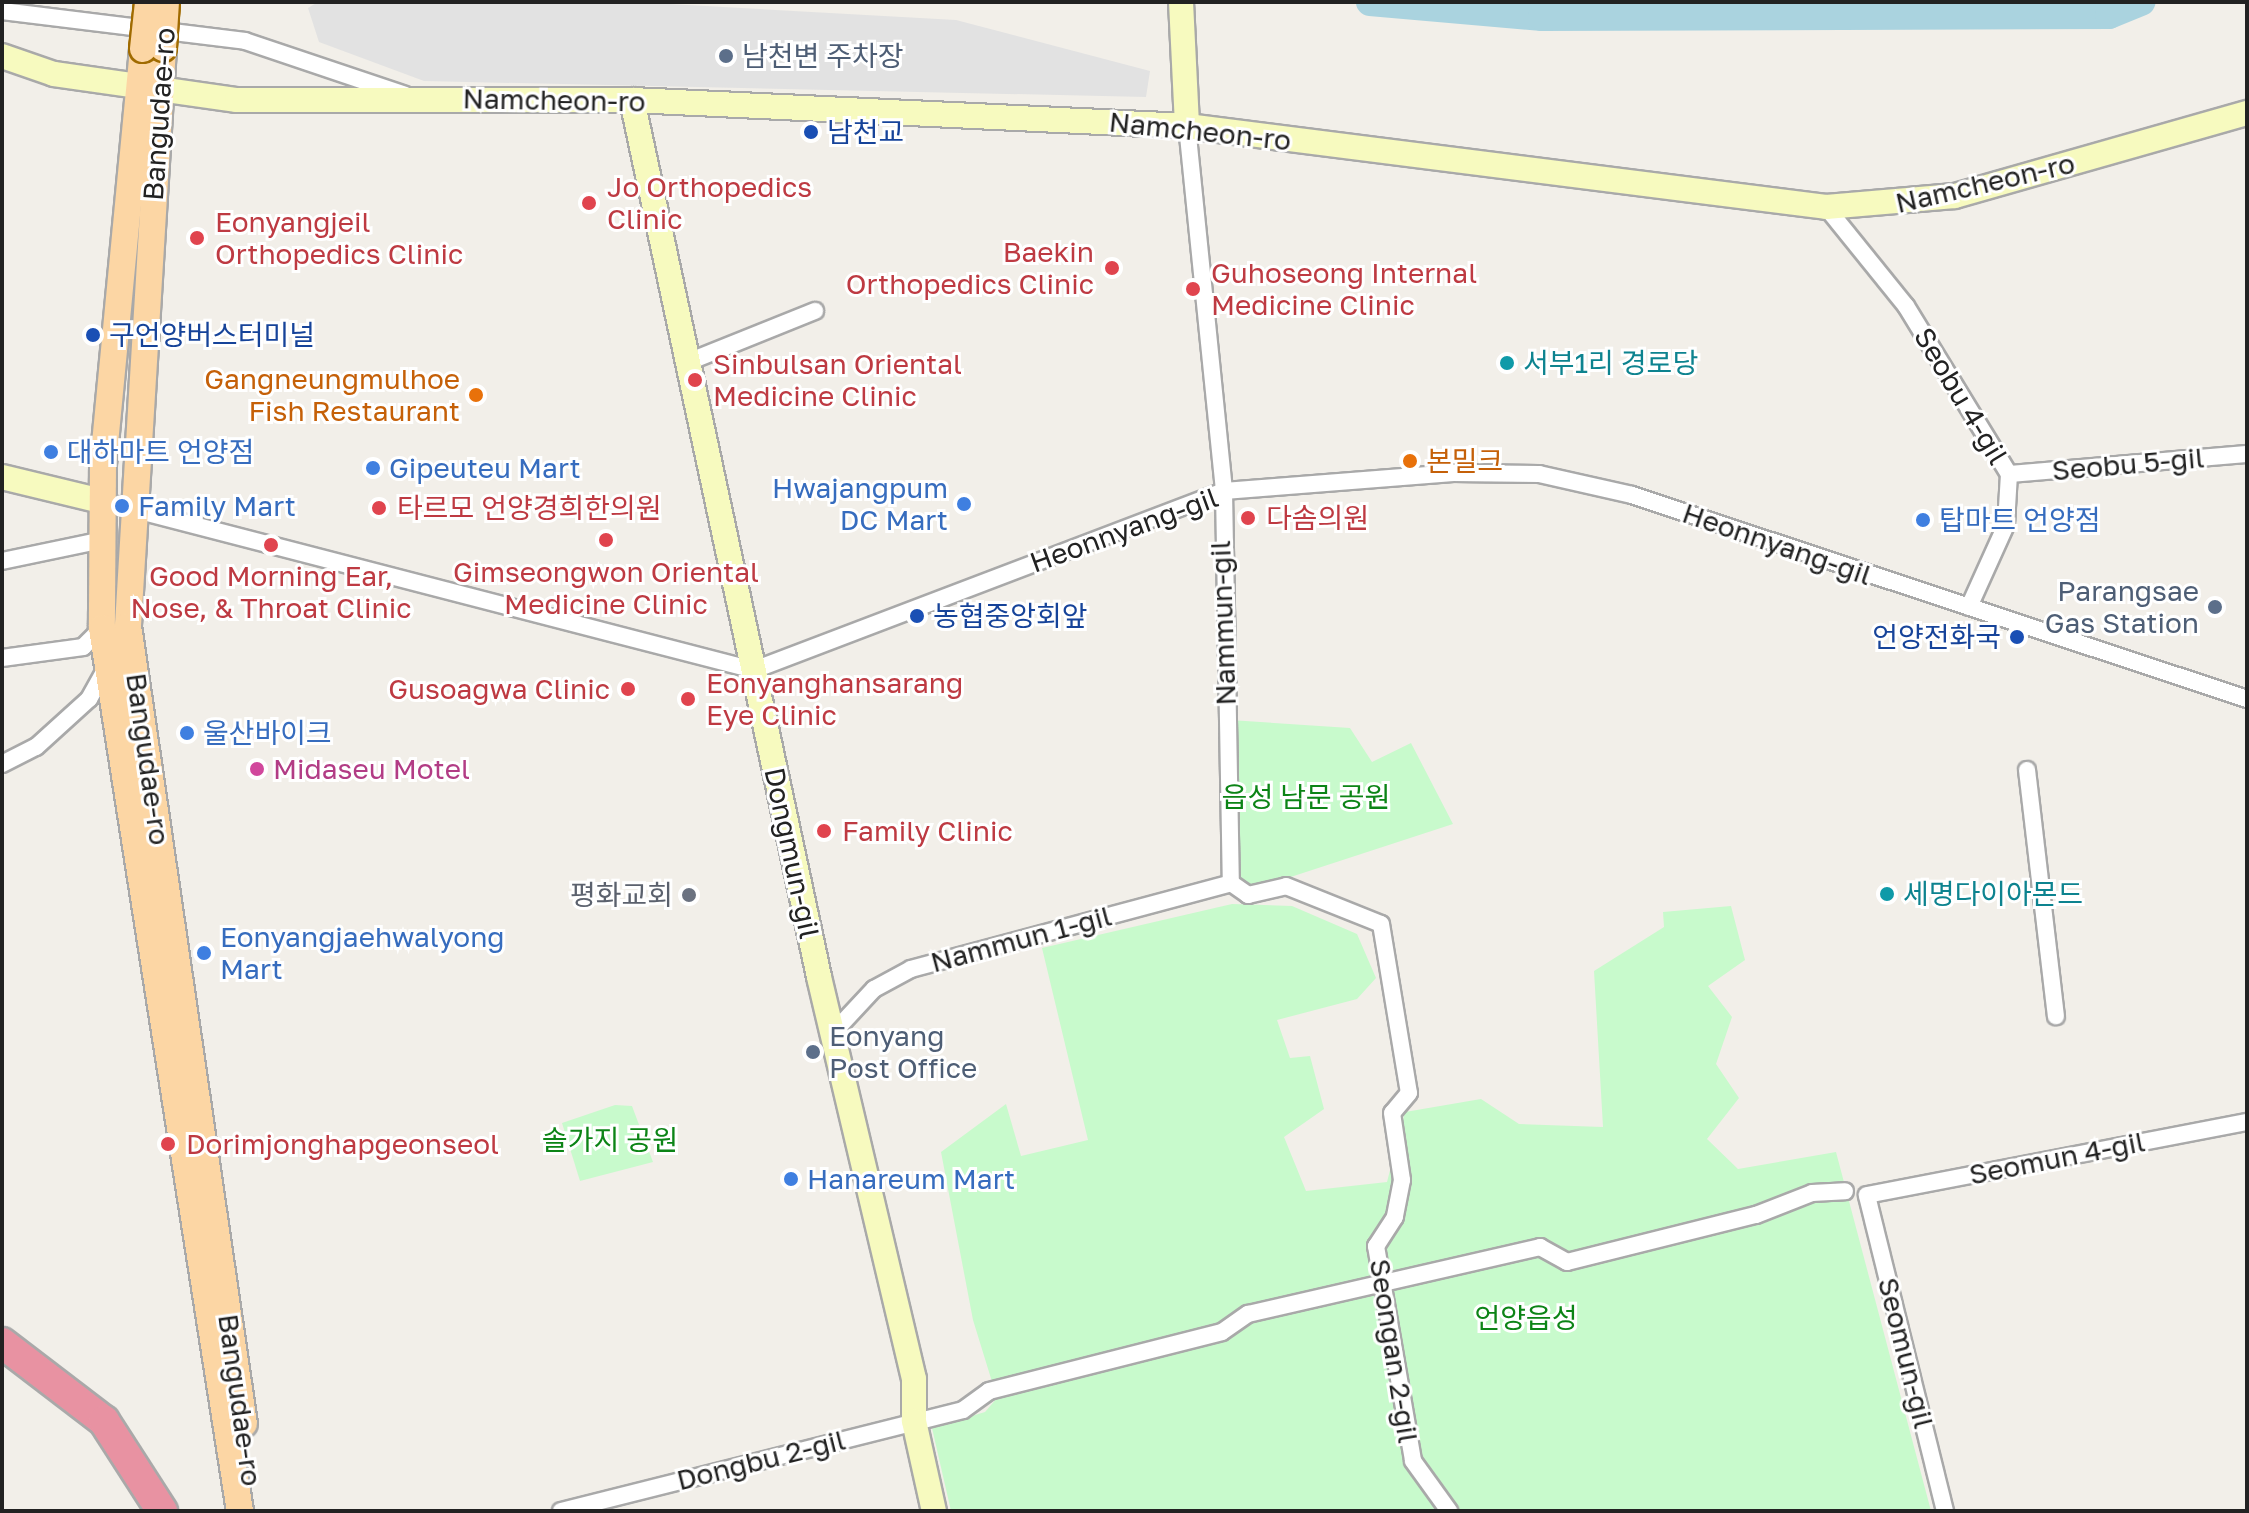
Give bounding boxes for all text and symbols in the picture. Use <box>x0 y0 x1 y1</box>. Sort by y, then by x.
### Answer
street label: Bangudae-ro <box>136 26 182 202</box>
place label: 남천변 주차장 <box>742 39 904 73</box>
marker: 남천변 주차장 <box>717 47 735 65</box>
street label: Namcheon-ro <box>462 82 646 118</box>
street label: Namcheon-ro <box>1107 105 1293 157</box>
place label: 남천교 <box>827 115 904 149</box>
marker: 남천교 <box>802 123 820 141</box>
street label: Namcheon-ro <box>1892 146 2078 220</box>
place label: Jo Orthopedics Clinic <box>607 170 812 236</box>
marker: Jo Orthopedics Clinic <box>578 192 600 214</box>
place label: Eonyangjeil Orthopedics Clinic <box>215 205 463 271</box>
marker: Eonyangjeil Orthopedics Clinic <box>186 227 208 249</box>
place label: Baekin Orthopedics Clinic <box>846 235 1094 301</box>
place label: Guhoseong Internal Medicine Clinic <box>1211 256 1477 322</box>
marker: Baekin Orthopedics Clinic <box>1101 257 1123 279</box>
marker: Guhoseong Internal Medicine Clinic <box>1182 278 1204 300</box>
place label: 구언양버스터미널 <box>109 318 315 352</box>
street label: Seobu 4-gil <box>1907 322 2015 470</box>
marker: 구언양버스터미널 <box>84 326 102 344</box>
place label: 서부1리 경로당 <box>1523 346 1698 380</box>
place label: Sinbulsan Oriental Medicine Clinic <box>713 347 962 413</box>
marker: 서부1리 경로당 <box>1498 354 1516 372</box>
place label: Gangneungmulhoe Fish Restaurant <box>204 362 460 428</box>
marker: Sinbulsan Oriental Medicine Clinic <box>684 369 706 391</box>
marker: Gangneungmulhoe Fish Restaurant <box>467 386 485 404</box>
place label: 대하마트 언양점 <box>67 435 254 469</box>
street label: Seobu 5-gil <box>2050 441 2206 487</box>
marker: 대하마트 언양점 <box>42 443 60 461</box>
place label: 본밀크 <box>1426 444 1503 478</box>
place label: Gipeuteu Mart <box>389 451 581 485</box>
marker: 본밀크 <box>1401 452 1419 470</box>
marker: Gipeuteu Mart <box>364 459 382 477</box>
place label: Hwajangpum DC Mart <box>772 471 948 537</box>
street label: Heonnyang-gil <box>1025 480 1223 580</box>
place label: Family Mart <box>138 489 296 523</box>
place label: 타르모 언양경희한의원 <box>397 491 662 525</box>
marker: Hwajangpum DC Mart <box>955 495 973 513</box>
street label: Heonnyang-gil <box>1678 496 1876 592</box>
marker: Family Mart <box>113 497 131 515</box>
marker: 타르모 언양경희한의원 <box>368 497 390 519</box>
place label: 다솜의원 <box>1266 501 1369 535</box>
place label: 탑마트 언양점 <box>1939 503 2101 537</box>
marker: 다솜의원 <box>1237 507 1259 529</box>
marker: 탑마트 언양점 <box>1914 511 1932 529</box>
marker: Gimseongwon Oriental Medicine Clinic <box>595 529 617 551</box>
marker: Good Morning Ear, Nose, & Throat Clinic <box>260 534 282 556</box>
street label: Nammun-gil <box>1203 540 1243 706</box>
place label: Gimseongwon Oriental Medicine Clinic <box>453 555 759 621</box>
place label: Good Morning Ear, Nose, & Throat Clinic <box>130 559 412 625</box>
place label: Parangsae Gas Station <box>2045 574 2199 640</box>
marker: Parangsae Gas Station <box>2206 598 2224 616</box>
place label: 농협중앙회앞 <box>933 599 1088 633</box>
marker: 농협중앙회앞 <box>908 607 926 625</box>
place label: 언양전화국 <box>1872 620 2001 654</box>
marker: 언양전화국 <box>2008 628 2026 646</box>
place label: Eonyanghansarang Eye Clinic <box>706 666 963 732</box>
street label: Bangudae-ro <box>119 671 177 847</box>
place label: Gusoagwa Clinic <box>388 672 610 706</box>
marker: Gusoagwa Clinic <box>617 678 639 700</box>
marker: Eonyanghansarang Eye Clinic <box>677 688 699 710</box>
place label: 울산바이크 <box>203 716 332 750</box>
marker: 울산바이크 <box>178 724 196 742</box>
place label: Midaseu Motel <box>273 752 470 786</box>
marker: Midaseu Motel <box>248 760 266 778</box>
street label: Dongmun-gil <box>757 764 827 942</box>
park label: 읍성 남문 공원 <box>1222 780 1390 814</box>
place label: Family Clinic <box>842 814 1013 848</box>
marker: Family Clinic <box>813 820 835 842</box>
place label: 세명다이아몬드 <box>1903 877 2083 911</box>
place label: 평화교회 <box>570 878 673 912</box>
marker: 세명다이아몬드 <box>1878 885 1896 903</box>
marker: 평화교회 <box>680 886 698 904</box>
street label: Nammun 1-gil <box>927 899 1115 979</box>
place label: Eonyangjaehwalyong Mart <box>220 920 505 986</box>
marker: Eonyangjaehwalyong Mart <box>195 944 213 962</box>
place label: Eonyang Post Office <box>829 1019 977 1085</box>
marker: Eonyang Post Office <box>804 1043 822 1061</box>
park label: 솔가지 공원 <box>542 1123 678 1157</box>
street label: Seomun 4-gil <box>1966 1124 2148 1192</box>
place label: Dorimjonghapgeonseol <box>186 1127 499 1161</box>
marker: Dorimjonghapgeonseol <box>157 1133 179 1155</box>
place label: Hanareum Mart <box>807 1162 1015 1196</box>
marker: Hanareum Mart <box>782 1170 800 1188</box>
street label: Seongan 2-gil <box>1363 1257 1425 1445</box>
street label: Seomun-gil <box>1871 1274 1941 1432</box>
park label: 언양읍성 <box>1474 1301 1578 1335</box>
street label: Bangudae-ro <box>211 1312 269 1488</box>
street label: Dongbu 2-gil <box>673 1423 849 1497</box>

